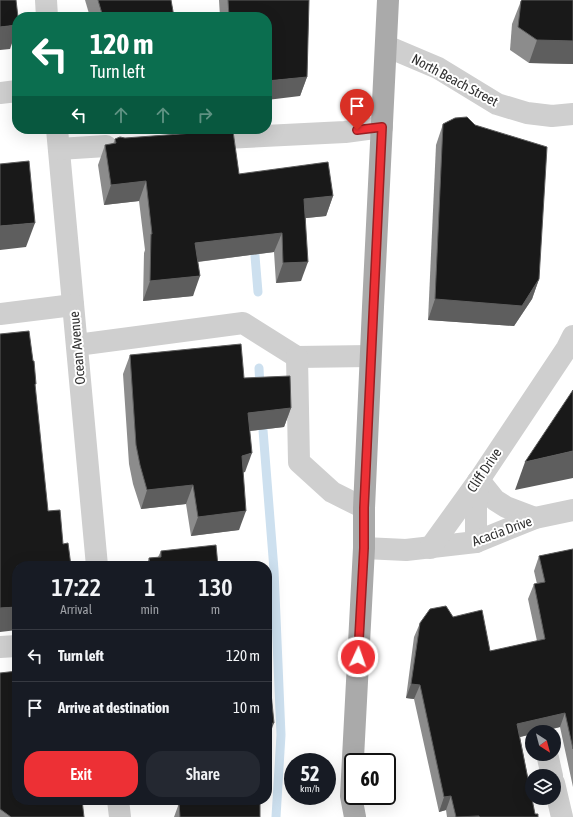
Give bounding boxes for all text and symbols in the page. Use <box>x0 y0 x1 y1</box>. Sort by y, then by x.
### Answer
icon: left <box>24 28 76 80</box>
text: 120 m <box>90 28 153 60</box>
street label: North Beach Street <box>409 50 501 110</box>
text: Turn left <box>90 61 145 82</box>
pin <box>340 89 374 130</box>
icon: arrive <box>346 95 368 117</box>
icon: left <box>68 104 90 126</box>
icon: ahead <box>110 104 132 126</box>
icon: ahead <box>152 104 174 126</box>
icon: right <box>194 104 216 126</box>
street label: Ocean Avenue <box>66 311 88 385</box>
street label: Cliff Drive <box>463 445 505 495</box>
street label: Acacia Drive <box>470 513 534 549</box>
text: 17:22 <box>52 574 101 601</box>
text: 1 <box>144 574 155 601</box>
text: 130 <box>199 574 232 601</box>
text: Arrival <box>60 602 92 617</box>
text: min <box>140 602 159 617</box>
text: m <box>211 602 220 617</box>
position arrow <box>337 636 379 678</box>
icon: left <box>24 645 46 667</box>
text: Turn left <box>58 647 104 664</box>
text: 120 m <box>226 647 260 664</box>
icon: arrive <box>24 697 46 719</box>
text: Arrive at destination <box>58 699 169 716</box>
text: 10 m <box>233 699 260 716</box>
north arrow <box>525 725 561 761</box>
map controls <box>525 725 561 805</box>
button: Exit <box>24 751 138 797</box>
button: Share <box>146 751 260 797</box>
speed limit sign: 60 <box>344 753 396 805</box>
text: 52 <box>301 762 319 785</box>
button: layers <box>525 769 561 805</box>
text: km/h <box>300 783 320 794</box>

